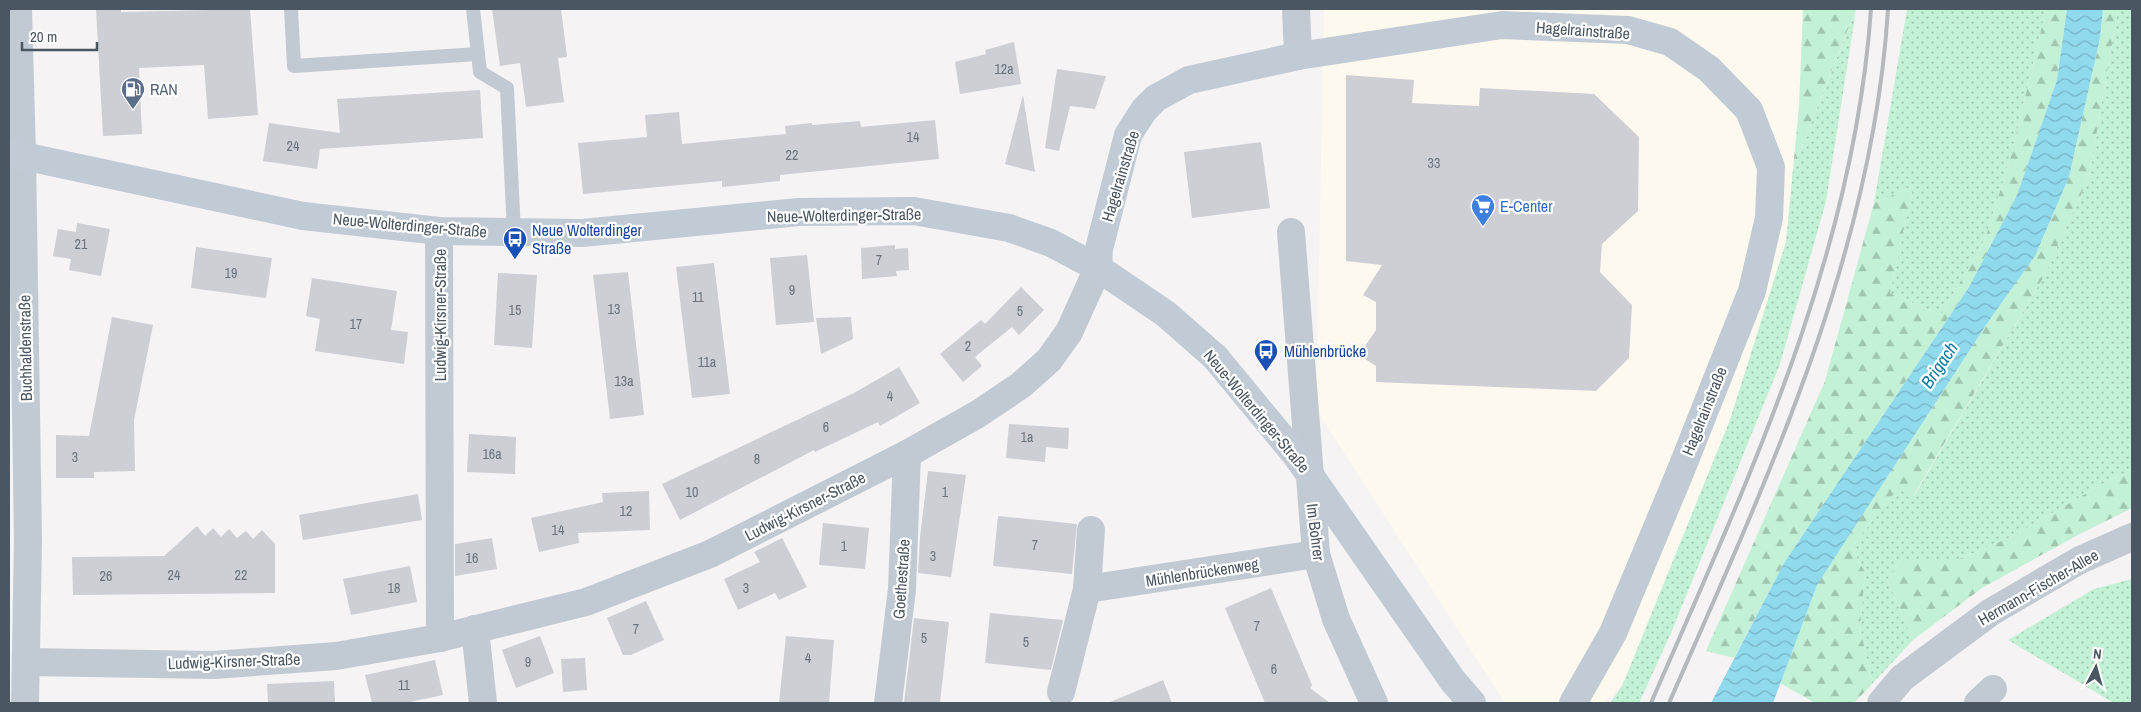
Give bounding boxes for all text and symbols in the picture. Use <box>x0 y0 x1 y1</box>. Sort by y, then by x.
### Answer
street label: Hagelrainstraße <box>1535 16 1631 44</box>
scale bar <box>22 20 98 52</box>
text: 20 m <box>30 26 57 47</box>
house number: 12a <box>994 60 1014 78</box>
fuel station icon: RAN <box>120 76 146 110</box>
place label: RAN <box>150 78 178 100</box>
house number: 14 <box>907 128 920 146</box>
street label: Hagelrainstraße <box>1096 128 1144 224</box>
house number: 24 <box>287 137 300 155</box>
house number: 22 <box>786 146 798 164</box>
house number: 33 <box>1428 154 1440 172</box>
supermarket icon: E-Center <box>1470 193 1496 227</box>
place label: E-Center <box>1500 195 1553 217</box>
street label: Neue-Wolterdinger-Straße <box>767 203 921 227</box>
street label: Neue-Wolterdinger-Straße <box>332 207 488 243</box>
place label: Neue Wolterdinger Straße <box>532 219 643 259</box>
bus stop icon: Neue Wolterdinger Straße <box>502 226 528 260</box>
house number: 21 <box>75 235 88 253</box>
street label: Ludwig-Kirsner-Straße <box>429 249 451 381</box>
house number: 7 <box>876 251 882 269</box>
house number: 19 <box>225 264 237 282</box>
house number: 9 <box>789 281 795 299</box>
house number: 11 <box>692 288 705 306</box>
street label: Buchhaldenstraße <box>13 295 37 401</box>
house number: 13 <box>608 300 620 318</box>
house number: 15 <box>509 301 521 319</box>
house number: 5 <box>1017 302 1023 320</box>
house number: 17 <box>350 315 362 333</box>
house number: 2 <box>965 337 971 355</box>
water label: Brigach <box>1914 337 1964 393</box>
bus stop icon: Mühlenbrücke <box>1253 338 1279 372</box>
place label: Mühlenbrücke <box>1284 340 1366 362</box>
street label: Neue-Wolterdinger-Straße <box>1199 345 1315 477</box>
house number: 11a <box>698 353 717 371</box>
street label: Hagelrainstraße <box>1676 363 1732 459</box>
house number: 13a <box>614 372 634 390</box>
house number: 4 <box>887 387 894 405</box>
house number: 6 <box>823 418 829 436</box>
house number: 1a <box>1021 428 1034 446</box>
house number: 16a <box>482 445 502 463</box>
house number: 3 <box>72 448 78 466</box>
house number: 8 <box>754 450 760 468</box>
street label: Ludwig-Kirsner-Straße <box>741 466 869 546</box>
house number: 10 <box>686 483 698 501</box>
house number: 1 <box>942 483 949 501</box>
house number: 12 <box>620 502 632 520</box>
street label: Im Bohrer <box>1302 502 1331 563</box>
house number: 14 <box>552 521 565 539</box>
house number: 7 <box>1032 536 1038 554</box>
house number: 1 <box>841 537 848 555</box>
street label: Goethestraße <box>887 538 915 620</box>
street label: Hermann-Fischer-Allee <box>1974 544 2102 630</box>
house number: 3 <box>930 547 936 565</box>
house number: 16 <box>466 549 478 567</box>
street label: Mühlenbrückenweg <box>1144 552 1261 592</box>
house number: 24 <box>168 566 181 584</box>
house number: 22 <box>235 566 247 584</box>
house number: 26 <box>100 567 112 585</box>
house number: 18 <box>388 579 400 597</box>
house number: 3 <box>743 579 749 597</box>
house number: 7 <box>1254 617 1260 635</box>
house number: 7 <box>633 620 639 638</box>
house number: 5 <box>921 629 927 647</box>
house number: 5 <box>1023 633 1029 651</box>
north arrow <box>2071 642 2121 692</box>
text: N <box>2092 645 2102 663</box>
street label: Ludwig-Kirsner-Straße <box>167 648 301 674</box>
house number: 4 <box>805 649 812 667</box>
house number: 9 <box>525 653 531 671</box>
house number: 6 <box>1271 660 1277 678</box>
house number: 11 <box>398 676 411 694</box>

